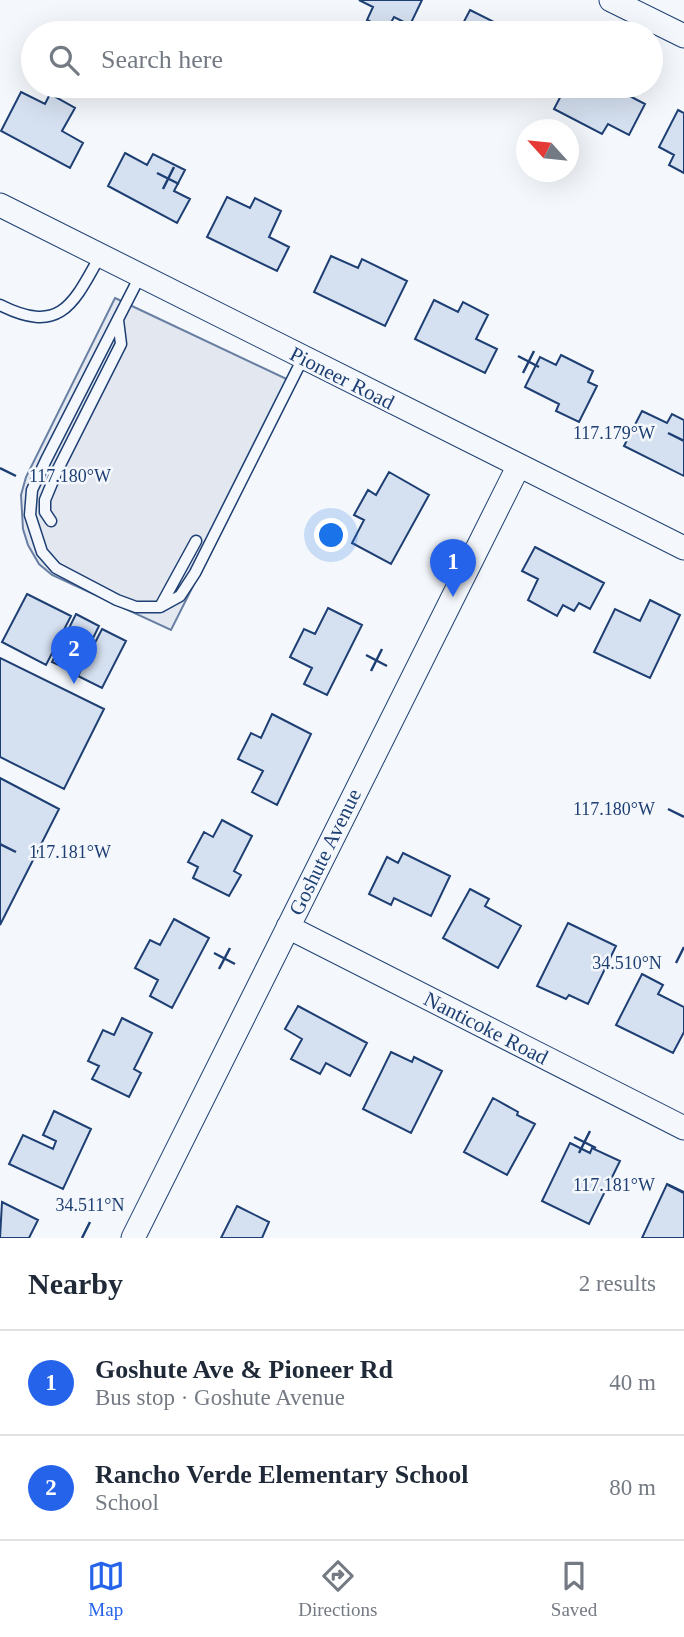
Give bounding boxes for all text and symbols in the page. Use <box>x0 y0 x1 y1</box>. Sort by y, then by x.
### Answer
search box <box>21 21 663 98</box>
icon: search <box>45 41 83 79</box>
text: Search here <box>101 45 223 74</box>
north arrow <box>516 119 579 182</box>
street label: Pioneer Road <box>286 341 399 415</box>
text: 117.179°W <box>573 423 655 443</box>
text: 117.180°W <box>29 466 111 486</box>
your location <box>314 518 348 552</box>
pin: 1 <box>430 539 476 597</box>
pin: 2 <box>51 626 97 684</box>
street label: Goshute Avenue <box>284 785 366 919</box>
text: 117.180°W <box>573 799 655 819</box>
text: 117.181°W <box>29 842 111 862</box>
text: 34.510°N <box>592 953 662 973</box>
street label: Nanticoke Road <box>420 986 552 1070</box>
text: 117.181°W <box>573 1175 655 1195</box>
text: 34.511°N <box>55 1195 125 1215</box>
text: Nearby <box>28 1267 123 1300</box>
text: 2 results <box>579 1271 656 1296</box>
text: Goshute Ave & Pioneer Rd <box>95 1355 393 1384</box>
text: 1 <box>45 1370 57 1395</box>
text: 40 m <box>609 1370 656 1395</box>
text: Bus stop · Goshute Avenue <box>95 1385 345 1410</box>
text: Rancho Verde Elementary School <box>95 1460 468 1489</box>
text: 2 <box>45 1475 57 1500</box>
text: 80 m <box>609 1475 656 1500</box>
text: School <box>95 1490 159 1515</box>
tab: Map <box>87 1557 125 1621</box>
tab: Directions <box>298 1557 377 1621</box>
tab: Saved <box>551 1557 597 1621</box>

